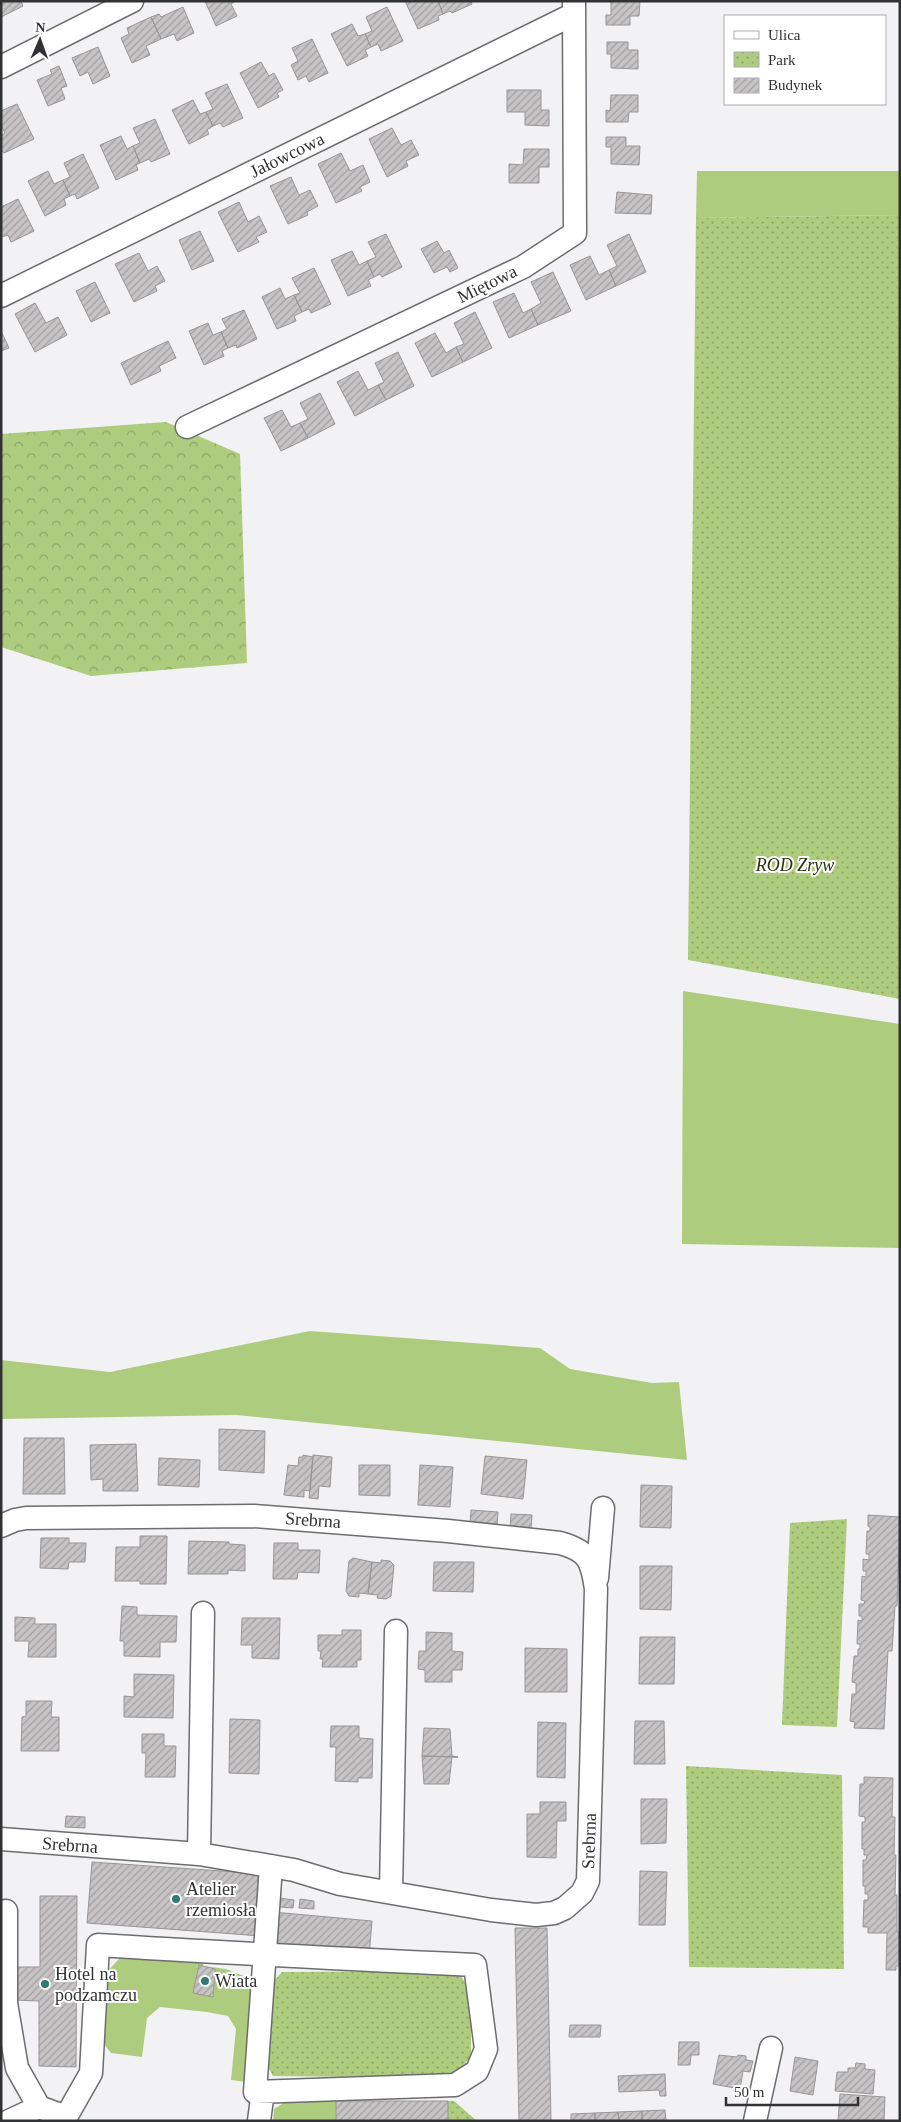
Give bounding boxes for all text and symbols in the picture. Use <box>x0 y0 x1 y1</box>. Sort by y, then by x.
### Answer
north arrow <box>15 15 65 65</box>
legend <box>724 15 886 105</box>
text: N <box>35 20 46 35</box>
text: Ulica <box>768 27 801 43</box>
text: Park <box>768 52 796 68</box>
text: Budynek <box>768 77 823 93</box>
street label: Jałowcowa <box>247 128 327 182</box>
street label: Miętowa <box>454 261 520 307</box>
park label: ROD Zryw <box>755 855 834 875</box>
street label: Srebrna <box>284 1508 342 1532</box>
street label: Srebrna <box>578 1813 600 1869</box>
street label: Srebrna <box>41 1833 99 1857</box>
place label: Atelier rzemiosła <box>186 1879 256 1920</box>
marker: Atelier rzemiosła <box>170 1893 182 1905</box>
place label: Hotel na podzamczu <box>55 1964 137 2005</box>
place label: Wiata <box>215 1971 257 1991</box>
marker: Wiata <box>199 1975 211 1987</box>
marker: Hotel na podzamczu <box>39 1978 51 1990</box>
scale bar <box>726 2074 858 2106</box>
text: 50 m <box>734 2084 765 2100</box>

